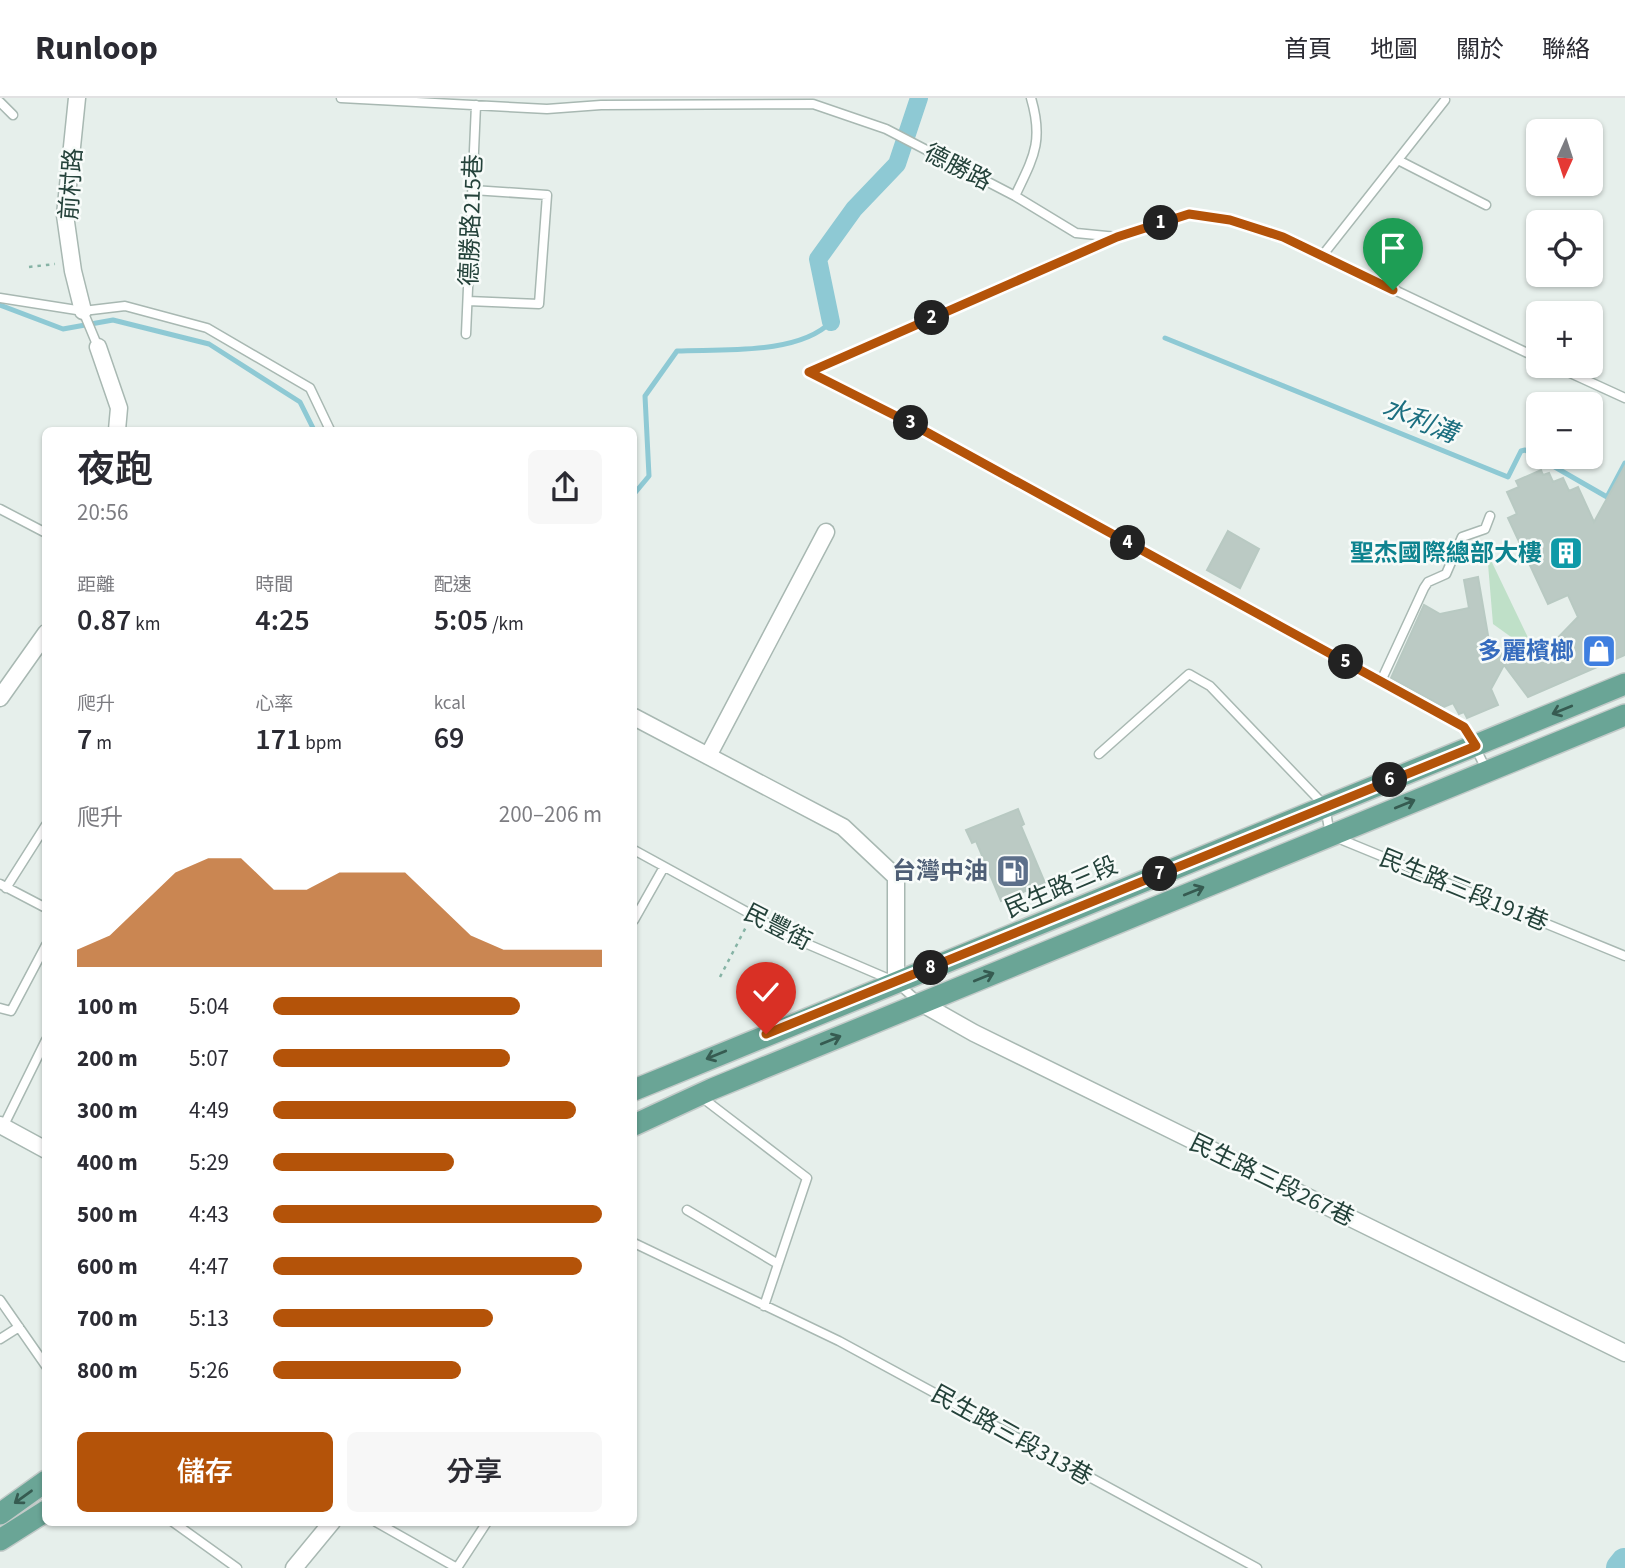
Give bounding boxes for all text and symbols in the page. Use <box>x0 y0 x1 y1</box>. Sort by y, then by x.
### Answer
text: Runloop <box>35 25 158 72</box>
text: 首頁 <box>1284 32 1332 67</box>
text: 地圖 <box>1370 32 1418 67</box>
text: 關於 <box>1456 32 1504 67</box>
text: 聯絡 <box>1542 32 1590 67</box>
north arrow <box>1526 119 1603 196</box>
map controls <box>1526 119 1603 469</box>
street label: 德勝路 <box>918 136 998 199</box>
street label: 前村路 <box>52 147 91 221</box>
street label: 德勝路215巷 <box>452 154 491 286</box>
pin: 1 <box>1144 206 1178 240</box>
text: 1 <box>1155 209 1166 236</box>
button: locate <box>1526 210 1603 287</box>
pin <box>1363 218 1423 290</box>
icon: arrive <box>1374 229 1412 267</box>
pin: 2 <box>914 300 950 336</box>
button: + <box>1526 301 1603 378</box>
text: 2 <box>926 304 937 331</box>
water label: 水利溝 <box>1377 389 1467 454</box>
button: − <box>1526 392 1603 469</box>
pin: 3 <box>894 406 928 440</box>
text: 3 <box>905 409 916 436</box>
text: 夜跑 <box>77 443 153 497</box>
button: share <box>528 450 602 524</box>
text: 20:56 <box>77 496 128 529</box>
pin: 4 <box>1110 526 1146 560</box>
text: 4 <box>1122 529 1133 556</box>
building icon: 聖杰國際總部大樓 <box>1547 534 1585 572</box>
place label: 聖杰國際總部大樓 <box>1350 536 1542 571</box>
text: 距離 <box>77 572 115 599</box>
text: 時間 <box>255 572 293 599</box>
text: 配速 <box>434 572 472 599</box>
text: 0.87 <box>77 599 131 642</box>
text: 4:25 <box>255 599 310 642</box>
text: 5:05 <box>434 599 488 642</box>
text: km <box>131 611 160 638</box>
text: /km <box>488 611 524 638</box>
shop icon: 多麗檳榔 <box>1580 632 1618 670</box>
place label: 多麗檳榔 <box>1478 634 1574 669</box>
pin: 5 <box>1328 644 1364 680</box>
text: 5 <box>1340 648 1351 675</box>
text: kcal <box>434 690 466 717</box>
text: 爬升 <box>77 691 115 718</box>
text: 心率 <box>255 691 293 718</box>
one-way arrow <box>1552 705 1573 718</box>
text: 69 <box>434 717 464 760</box>
text: 7 <box>77 718 92 761</box>
text: 171 <box>255 718 302 761</box>
text: m <box>92 730 112 757</box>
text: bpm <box>302 730 342 757</box>
pin: 6 <box>1372 762 1408 798</box>
text: 6 <box>1384 766 1395 793</box>
one-way arrow <box>1393 797 1415 810</box>
text: 200–206 m <box>499 798 602 831</box>
text: 爬升 <box>77 801 123 834</box>
street label: 民生路三段191巷 <box>1374 841 1554 940</box>
street label: 民生路三段 <box>999 848 1123 927</box>
fuel station icon: 台灣中油 <box>994 852 1032 890</box>
place label: 台灣中油 <box>892 854 988 889</box>
pin: 7 <box>1142 856 1178 892</box>
text: 7 <box>1154 860 1165 887</box>
one-way arrow <box>1183 883 1205 896</box>
street label: 民豐街 <box>738 896 818 959</box>
pin: 8 <box>914 950 948 986</box>
text: 8 <box>925 954 936 981</box>
pin <box>736 962 796 1034</box>
one-way arrow <box>972 970 994 983</box>
icon: check <box>747 973 785 1011</box>
text: 100 m <box>77 990 138 1023</box>
text: 5:04 <box>189 990 229 1023</box>
one-way arrow <box>820 1033 841 1046</box>
text: 200 m <box>77 1042 138 1075</box>
text: 5:07 <box>189 1042 229 1075</box>
one-way arrow <box>706 1049 727 1062</box>
text: 300 m <box>77 1094 138 1127</box>
text: 4:49 <box>189 1094 229 1127</box>
street label: 民生路三段267巷 <box>1183 1125 1360 1236</box>
text: 400 m <box>77 1146 138 1179</box>
text: 5:29 <box>189 1146 229 1179</box>
text: 500 m <box>77 1198 138 1231</box>
text: 4:43 <box>189 1198 229 1231</box>
text: 600 m <box>77 1250 138 1283</box>
text: 4:47 <box>189 1250 229 1283</box>
text: 700 m <box>77 1302 138 1335</box>
text: 5:13 <box>189 1302 229 1335</box>
text: 800 m <box>77 1354 138 1387</box>
text: 5:26 <box>189 1354 229 1387</box>
street label: 民生路三段313巷 <box>925 1377 1099 1494</box>
button: 儲存 <box>77 1432 333 1512</box>
button: 分享 <box>347 1432 602 1512</box>
one-way arrow <box>14 1490 33 1505</box>

